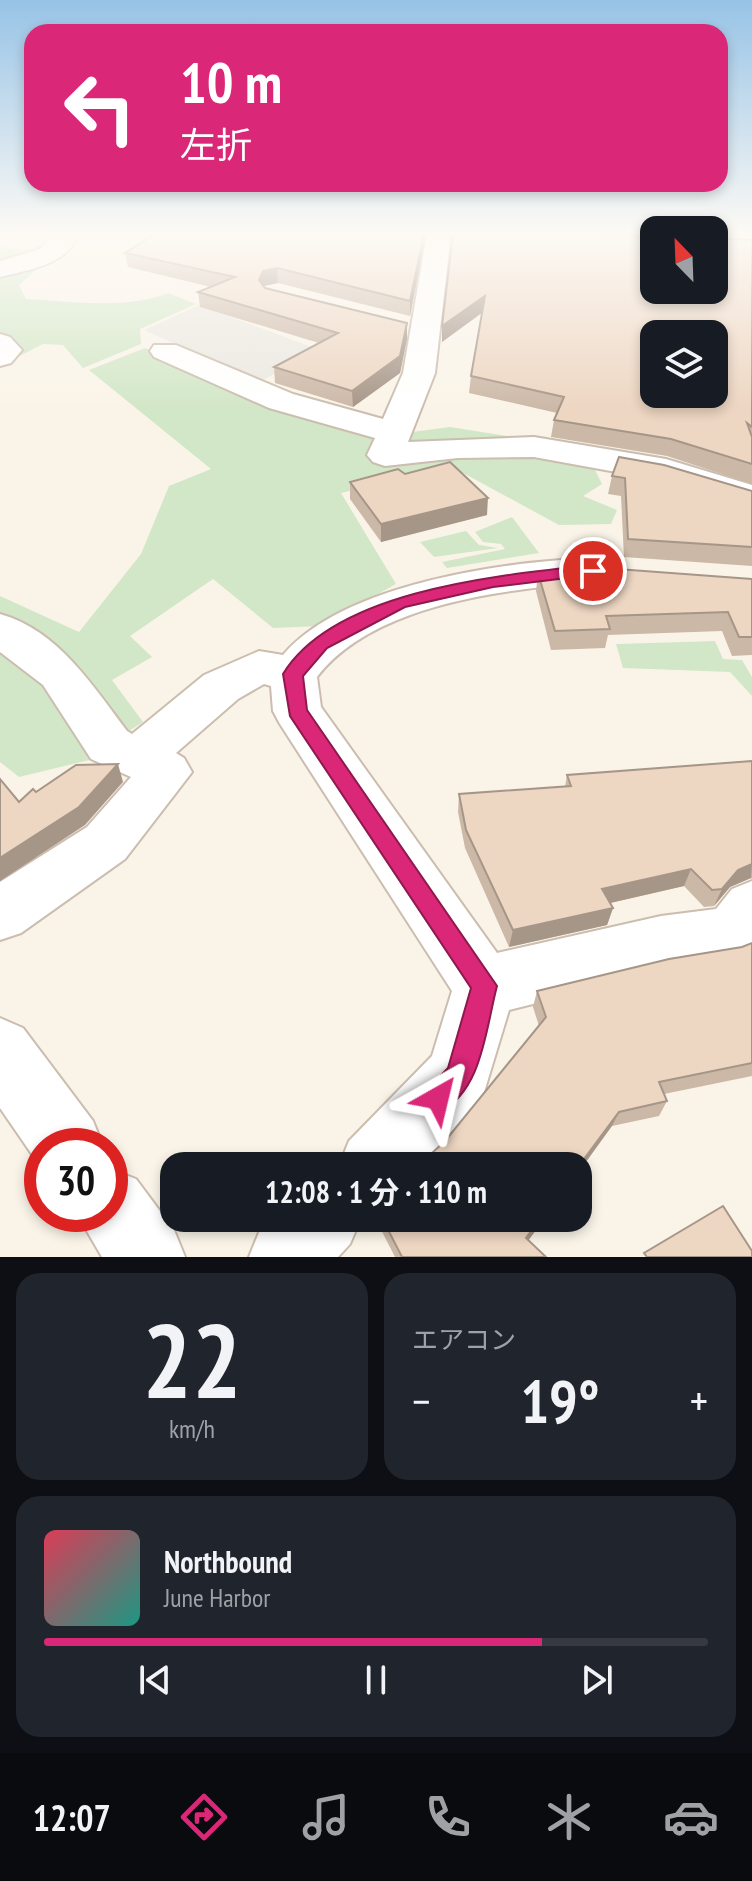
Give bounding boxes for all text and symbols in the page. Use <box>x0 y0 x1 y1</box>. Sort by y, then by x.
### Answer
text: 10 m <box>180 46 282 118</box>
icon: left <box>48 56 152 160</box>
text: 左折 <box>180 121 252 168</box>
north arrow <box>640 216 728 304</box>
map controls <box>640 216 728 408</box>
button: layers <box>640 320 728 408</box>
pin <box>559 537 627 605</box>
icon: arrive <box>571 549 615 593</box>
position arrow <box>396 1056 480 1140</box>
speed limit sign: 30 <box>24 1128 128 1232</box>
text: 12:08 · 1 分 · 110 m <box>265 1172 487 1211</box>
text: 22 <box>142 1292 242 1427</box>
text: エアコン <box>412 1323 516 1356</box>
text: 19° <box>520 1362 600 1440</box>
text: − <box>412 1372 430 1429</box>
text: + <box>690 1372 708 1429</box>
text: km/h <box>169 1412 215 1445</box>
text: Northbound <box>164 1542 292 1581</box>
text: June Harbor <box>164 1581 270 1614</box>
icon: previous <box>133 1658 177 1702</box>
icon: pause <box>354 1658 398 1702</box>
icon: next <box>575 1658 619 1702</box>
icon: directions <box>176 1789 232 1845</box>
icon: music <box>298 1789 354 1845</box>
icon: phone <box>420 1789 476 1845</box>
icon: climate <box>541 1789 597 1845</box>
icon: car <box>663 1789 719 1845</box>
text: 12:07 <box>33 1794 111 1841</box>

